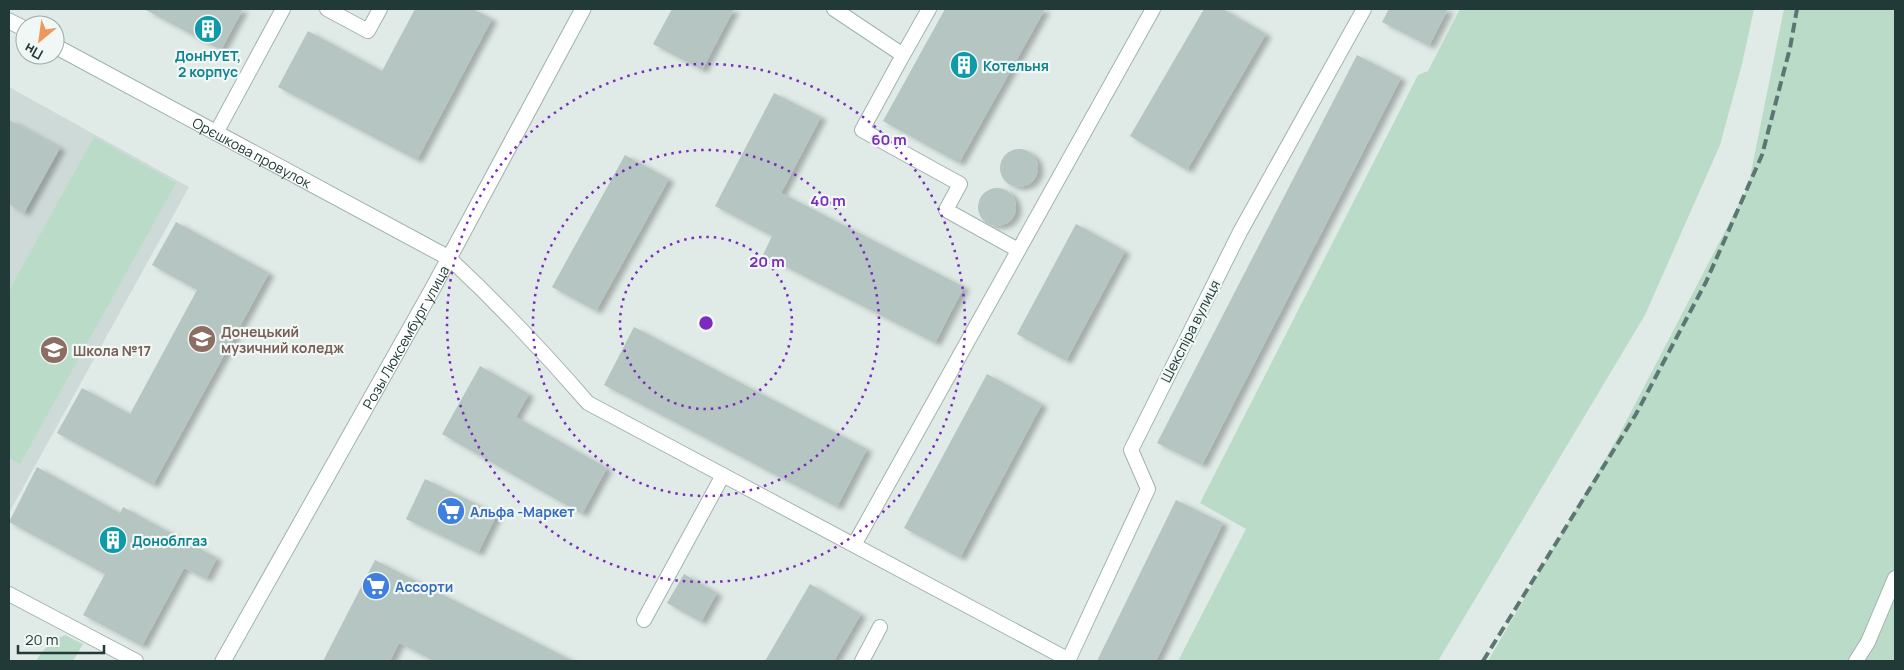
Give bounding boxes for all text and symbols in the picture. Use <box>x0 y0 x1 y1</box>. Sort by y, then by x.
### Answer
building icon: ДонНУЕТ, 2 корпус <box>193 14 223 44</box>
north arrow <box>15 15 65 65</box>
text: Пн <box>21 39 46 65</box>
place label: ДонНУЕТ, 2 корпус <box>175 46 241 81</box>
building icon: Котельня <box>949 50 979 80</box>
place label: Котельня <box>983 56 1049 75</box>
street label: Орєшкова провулок <box>189 112 316 192</box>
text: 60 m <box>871 129 907 150</box>
text: 40 m <box>810 190 846 211</box>
text: 20 m <box>749 251 785 272</box>
street label: Розы Люксембург улица <box>358 262 453 412</box>
street label: Шекспіра вулиця <box>1156 277 1224 385</box>
centre of rings <box>697 314 715 332</box>
place label: Донецький музичний коледж <box>221 322 344 357</box>
school or university icon: Донецький музичний коледж <box>187 324 217 354</box>
school or university icon: Школа №17 <box>39 335 69 365</box>
place label: Школа №17 <box>73 341 151 360</box>
supermarket icon: Альфа -Маркет <box>436 496 466 526</box>
place label: Альфа -Маркет <box>470 502 575 521</box>
building icon: Доноблгаз <box>98 525 128 555</box>
place label: Доноблгаз <box>132 531 207 550</box>
supermarket icon: Ассорти <box>361 571 391 601</box>
place label: Ассорти <box>395 577 453 596</box>
scale bar <box>18 622 104 654</box>
text: 20 m <box>25 629 58 650</box>

